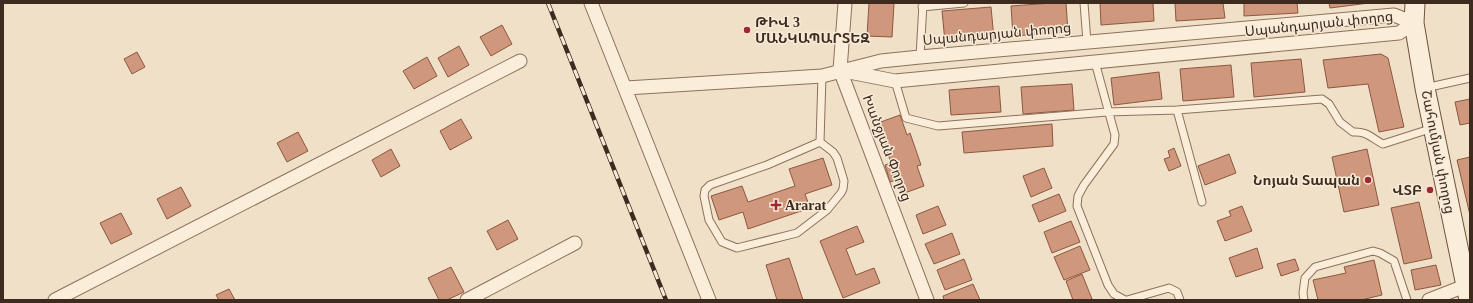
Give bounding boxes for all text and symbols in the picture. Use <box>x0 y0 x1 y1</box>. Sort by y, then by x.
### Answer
street label: Սպանդարյան փողոց <box>1244 9 1394 39</box>
place label: ԹԻՎ 3 ՄԱՆԿԱՊԱՐՏԵԶ <box>755 15 870 46</box>
street label: Սպանդարյան փողոց <box>922 20 1072 48</box>
marker: ԹԻՎ 3 ՄԱՆԿԱՊԱՐՏԵԶ <box>742 25 752 35</box>
street label: Շահումյան փողոց <box>1419 89 1457 215</box>
street label: Խանջյան Փողոց <box>860 93 914 203</box>
place label: Նոյան Տապան <box>1253 173 1360 188</box>
marker: Նոյան Տապան <box>1363 175 1373 185</box>
place label: ՎՏԲ <box>1392 183 1422 198</box>
marker: ՎՏԲ <box>1425 185 1435 195</box>
place label: Ararat <box>785 198 827 213</box>
marker: Ararat <box>770 199 782 211</box>

